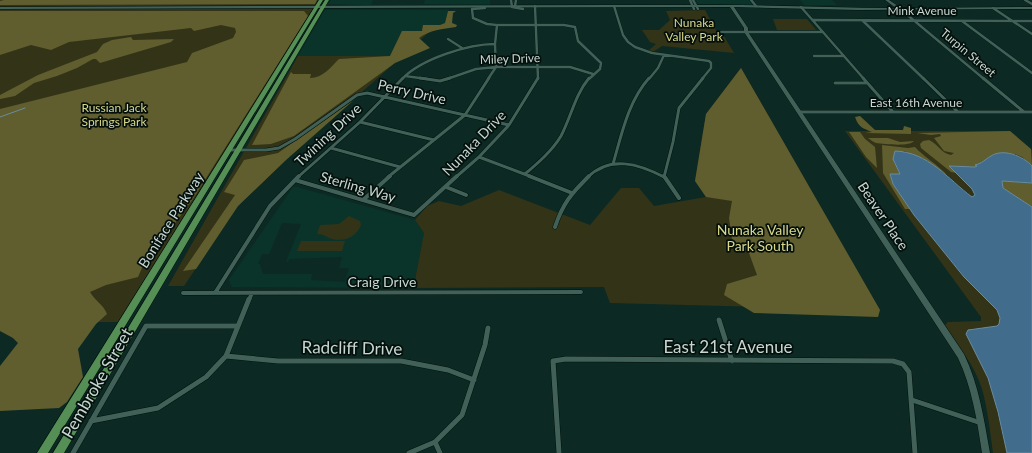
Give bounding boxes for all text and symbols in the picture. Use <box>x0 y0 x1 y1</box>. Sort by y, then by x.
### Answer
street label: Mink Avenue <box>887 3 957 18</box>
park label: Nunaka Valley Park <box>665 15 724 44</box>
street label: Turpin Street <box>938 25 1000 81</box>
street label: Miley Drive <box>479 50 540 67</box>
street label: Perry Drive <box>376 75 448 108</box>
street label: East 16th Avenue <box>870 95 962 110</box>
park label: Russian Jack Springs Park <box>81 100 148 129</box>
street label: Twining Drive <box>291 100 364 170</box>
street label: Nunaka Drive <box>438 106 509 179</box>
street label: Boniface Parkway <box>134 168 207 271</box>
street label: Sterling Way <box>318 168 399 206</box>
street label: Beaver Place <box>854 178 912 253</box>
park label: Nunaka Valley Park South <box>717 221 804 254</box>
street label: Craig Drive <box>348 273 416 290</box>
street label: Pembroke Street <box>56 324 137 442</box>
street label: Radcliff Drive <box>302 336 402 359</box>
street label: East 21st Avenue <box>663 336 793 357</box>

